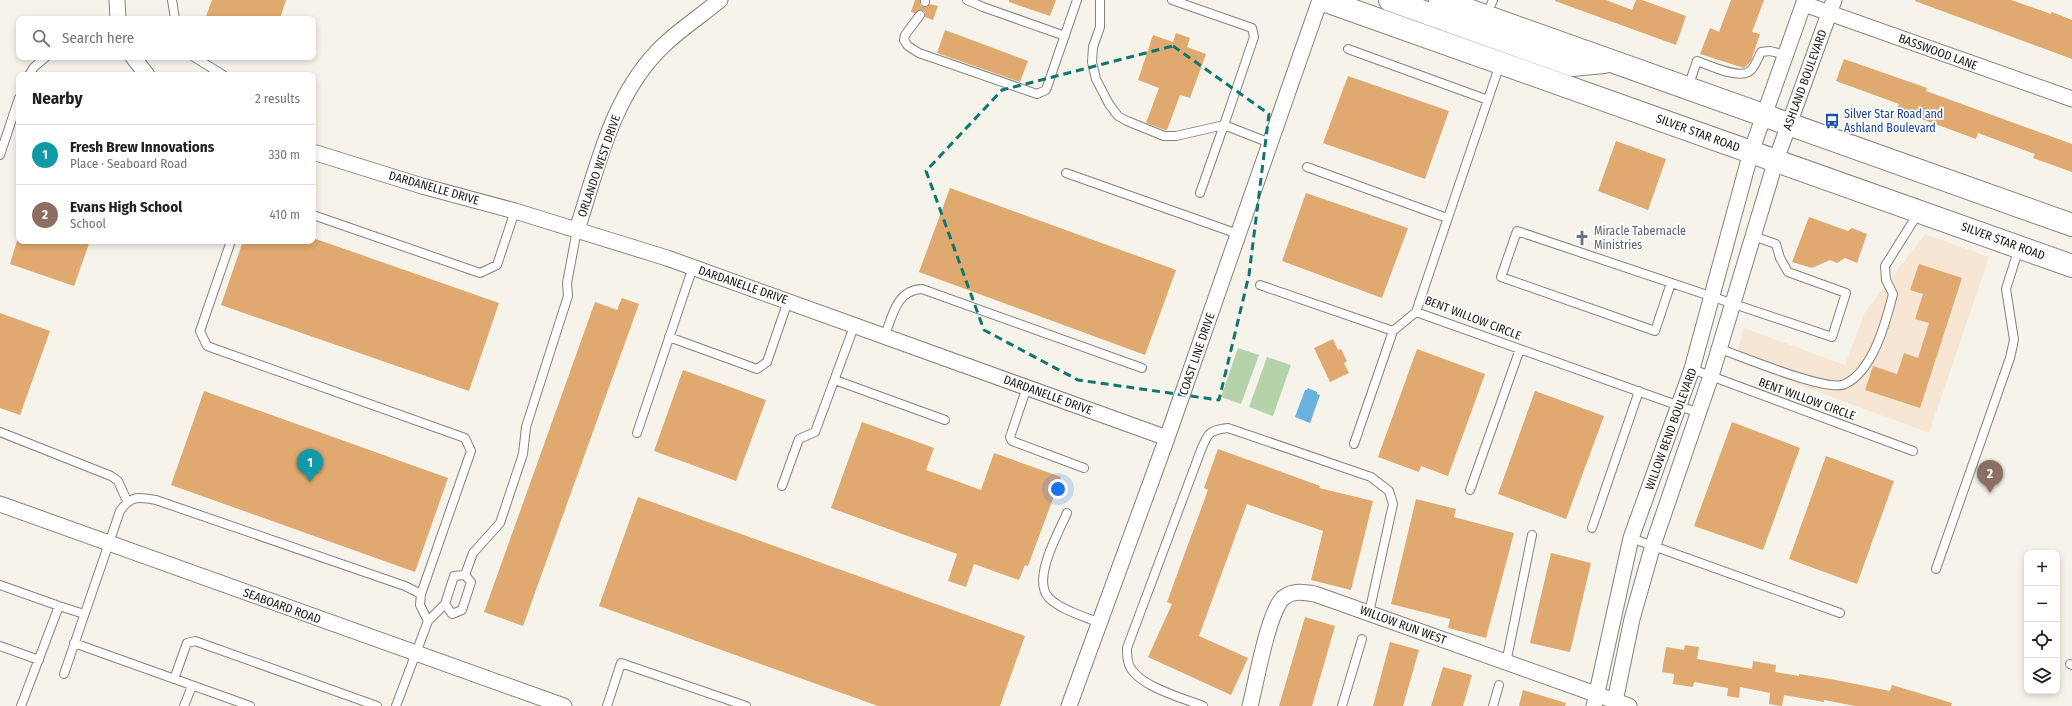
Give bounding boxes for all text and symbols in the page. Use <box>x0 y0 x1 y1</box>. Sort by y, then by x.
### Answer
search box <box>16 16 316 60</box>
icon: search <box>30 27 52 49</box>
street label: ASHLAND BOULEVARD <box>1780 28 1830 132</box>
text: Search here <box>62 29 134 47</box>
street label: BASSWOOD LANE <box>1897 31 1980 73</box>
text: Nearby <box>32 88 83 109</box>
text: 2 results <box>255 91 300 106</box>
place label: Silver Star Road and Ashland Boulevard <box>1844 107 1943 135</box>
street label: SILVER STAR ROAD <box>1654 111 1742 155</box>
bus stop icon: Silver Star Road and Ashland Boulevard <box>1823 112 1841 130</box>
street label: ORLANDO WEST DRIVE <box>575 113 623 219</box>
text: Fresh Brew Innovations <box>70 138 214 156</box>
text: 1 <box>42 147 48 162</box>
text: 330 m <box>268 147 300 162</box>
text: Place · Seaboard Road <box>70 156 187 171</box>
street label: DARDANELLE DRIVE <box>387 168 481 208</box>
text: Evans High School <box>70 198 182 216</box>
text: 2 <box>42 207 48 222</box>
text: 410 m <box>270 207 300 222</box>
text: School <box>70 216 106 231</box>
street label: SILVER STAR ROAD <box>1959 219 2047 263</box>
place label: Miracle Tabernacle Ministries <box>1594 224 1686 252</box>
church icon: Miracle Tabernacle Ministries <box>1573 229 1591 247</box>
street label: DARDANELLE DRIVE <box>697 263 790 307</box>
street label: BENT WILLOW CIRCLE <box>1423 293 1524 343</box>
street label: COAST LINE DRIVE <box>1176 311 1218 397</box>
street label: WILLOW BEND BOULEVARD <box>1642 366 1700 492</box>
street label: DARDANELLE DRIVE <box>1002 372 1095 418</box>
street label: BENT WILLOW CIRCLE <box>1757 375 1858 423</box>
pin: 1 <box>297 449 323 482</box>
pin: 2 <box>1977 460 2003 493</box>
your location <box>1048 479 1068 499</box>
map controls <box>2024 550 2060 694</box>
button: + <box>2024 550 2060 586</box>
street label: SEABOARD ROAD <box>241 585 323 627</box>
button: − <box>2024 586 2060 622</box>
street label: WILLOW RUN WEST <box>1358 603 1449 647</box>
button: locate <box>2024 622 2060 658</box>
button: layers <box>2024 658 2060 694</box>

